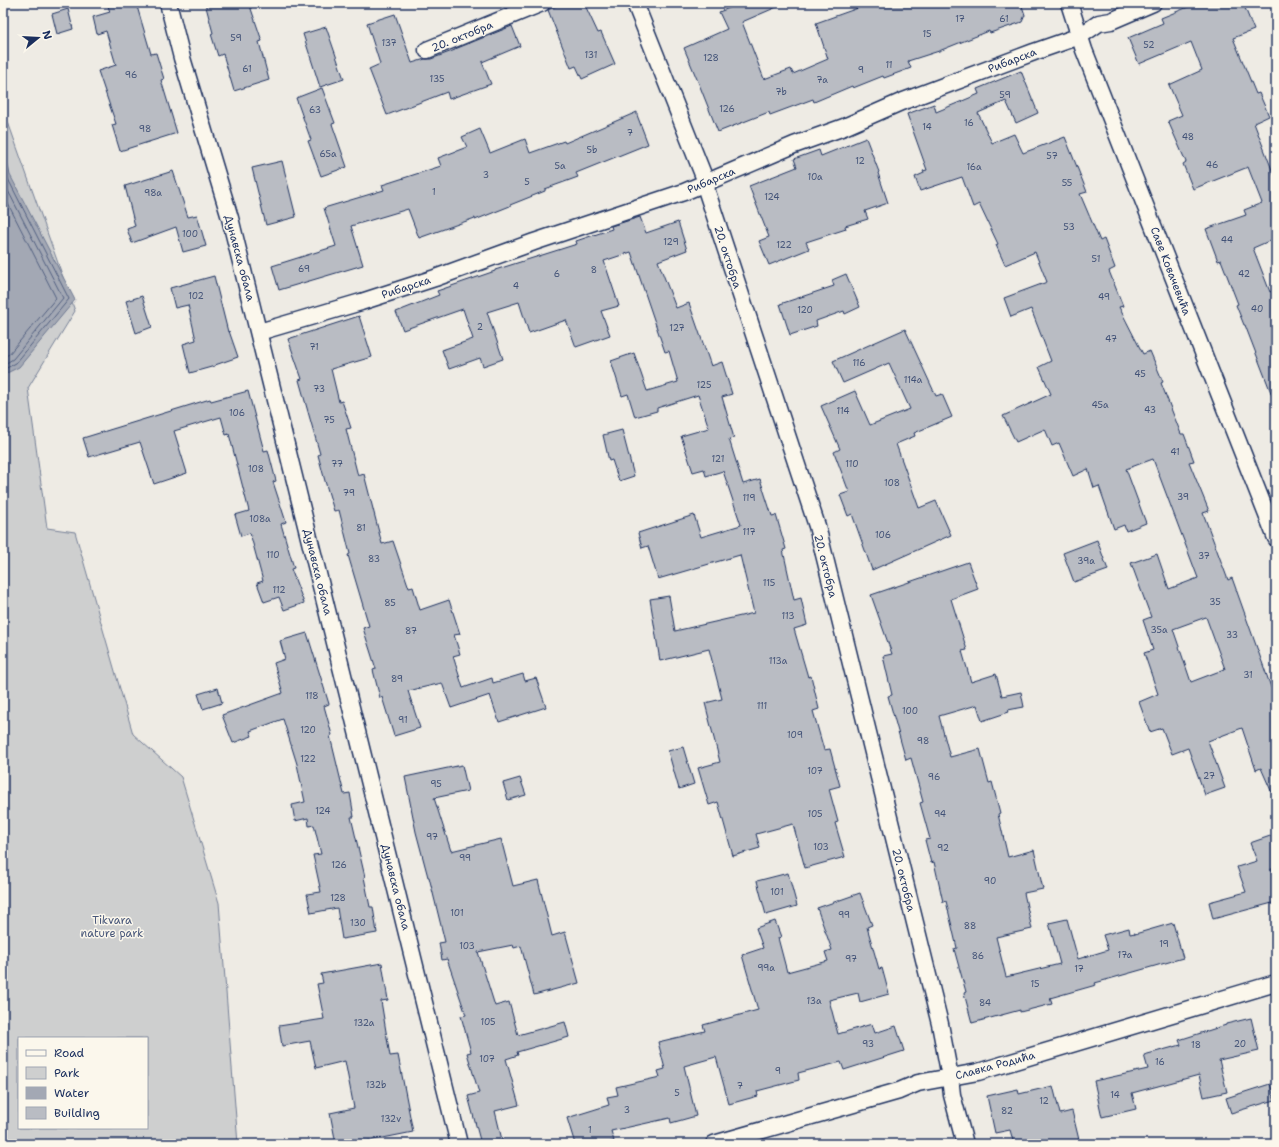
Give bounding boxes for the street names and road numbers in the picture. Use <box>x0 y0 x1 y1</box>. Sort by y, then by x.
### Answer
street label: 20. октобра <box>429 17 495 56</box>
street label: Рибарска <box>986 44 1039 77</box>
street label: Рибарска <box>685 164 738 197</box>
street label: Дунавска обала <box>221 213 258 303</box>
street label: 20. октобра <box>710 224 745 291</box>
street label: Саве Ковачевића <box>1147 225 1194 318</box>
street label: Рибарска <box>380 272 433 302</box>
street label: Дунавска обала <box>300 527 336 617</box>
street label: 20. октобра <box>810 533 841 600</box>
street label: Дунавска обала <box>378 842 414 932</box>
street label: 20. октобра <box>888 847 919 914</box>
street label: Славка Родића <box>954 1048 1037 1083</box>

